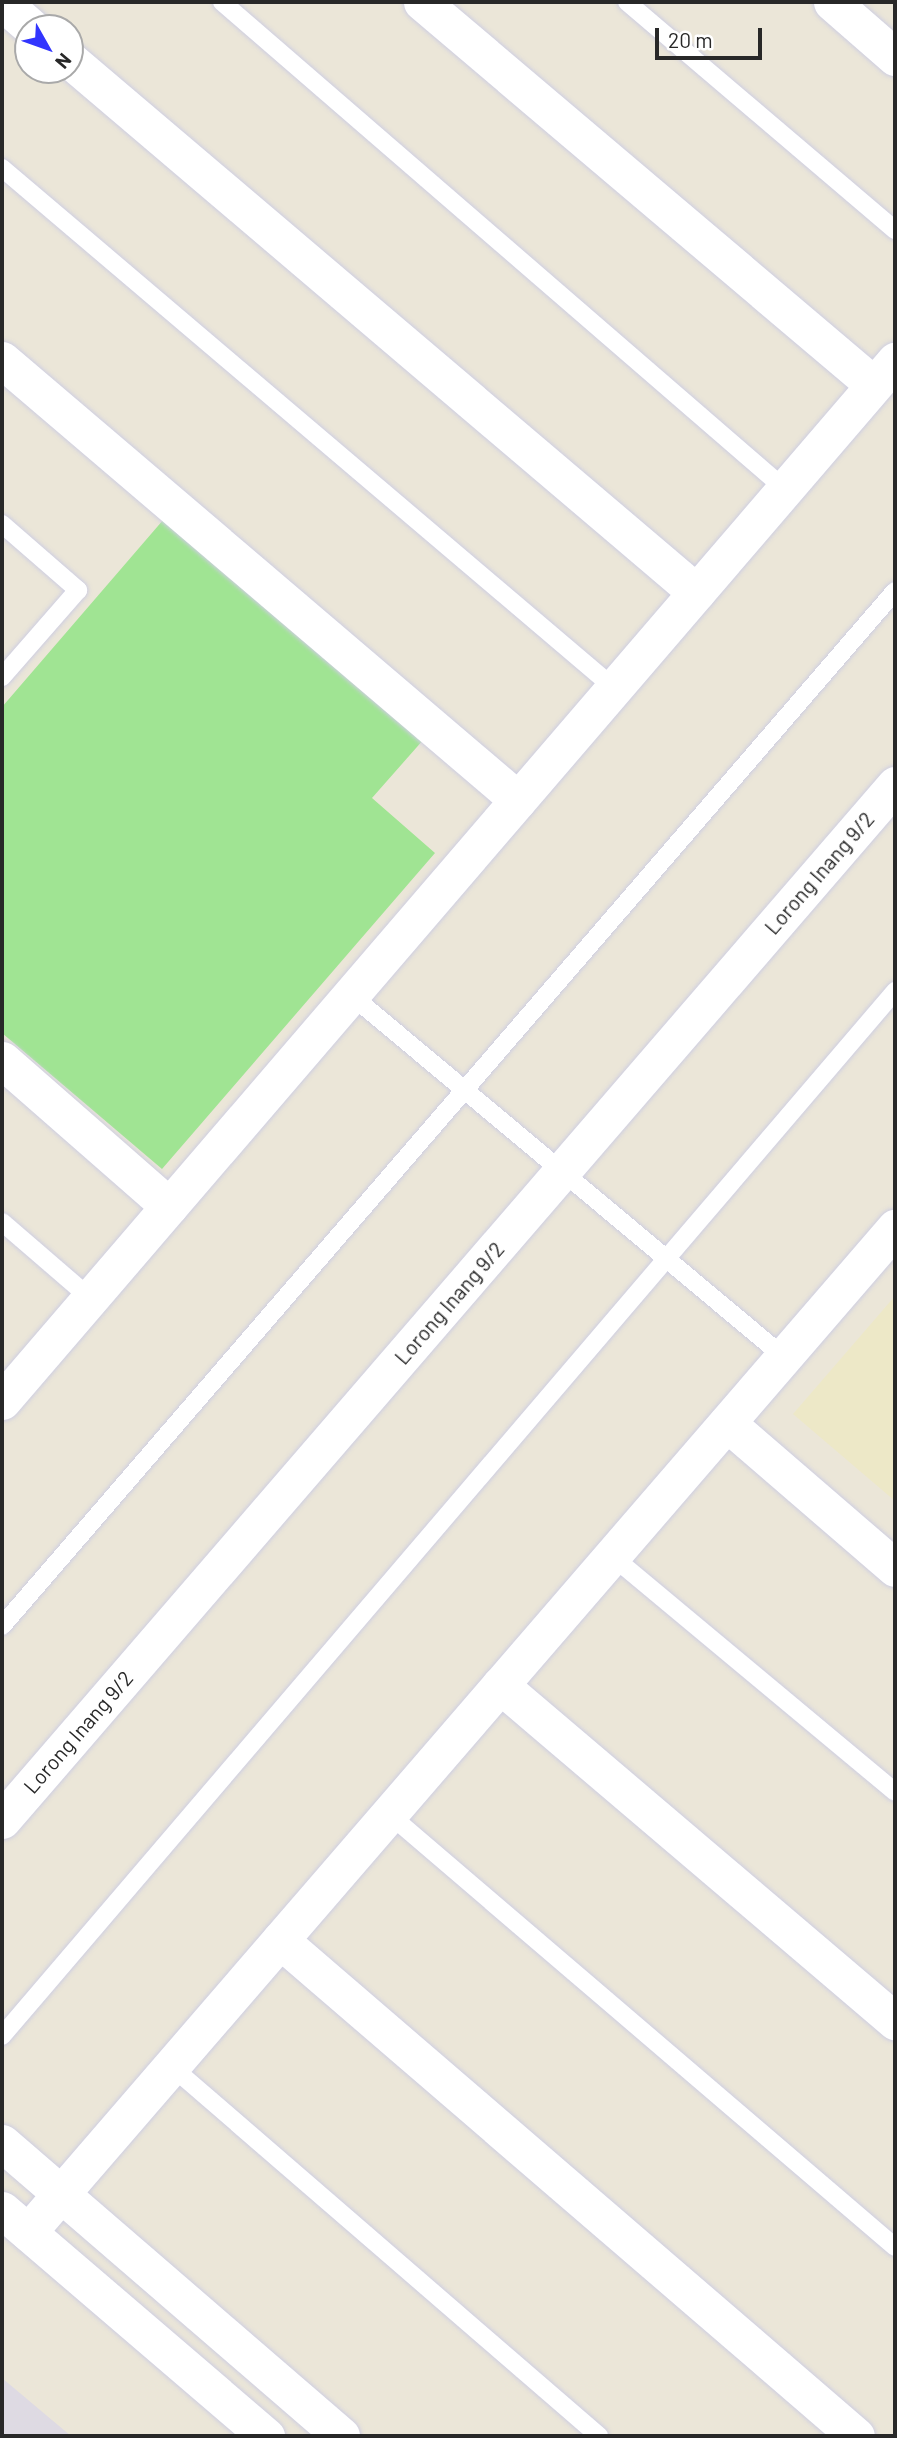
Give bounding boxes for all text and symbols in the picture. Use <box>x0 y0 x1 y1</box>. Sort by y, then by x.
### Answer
north arrow <box>14 14 84 84</box>
scale bar <box>659 14 766 58</box>
text: 20 m <box>668 27 713 52</box>
text: N <box>51 49 77 74</box>
street label: Lorong Inang 9/2 <box>759 807 879 939</box>
street label: Lorong Inang 9/2 <box>389 1237 509 1369</box>
street label: Lorong Inang 9/2 <box>18 1666 138 1798</box>

